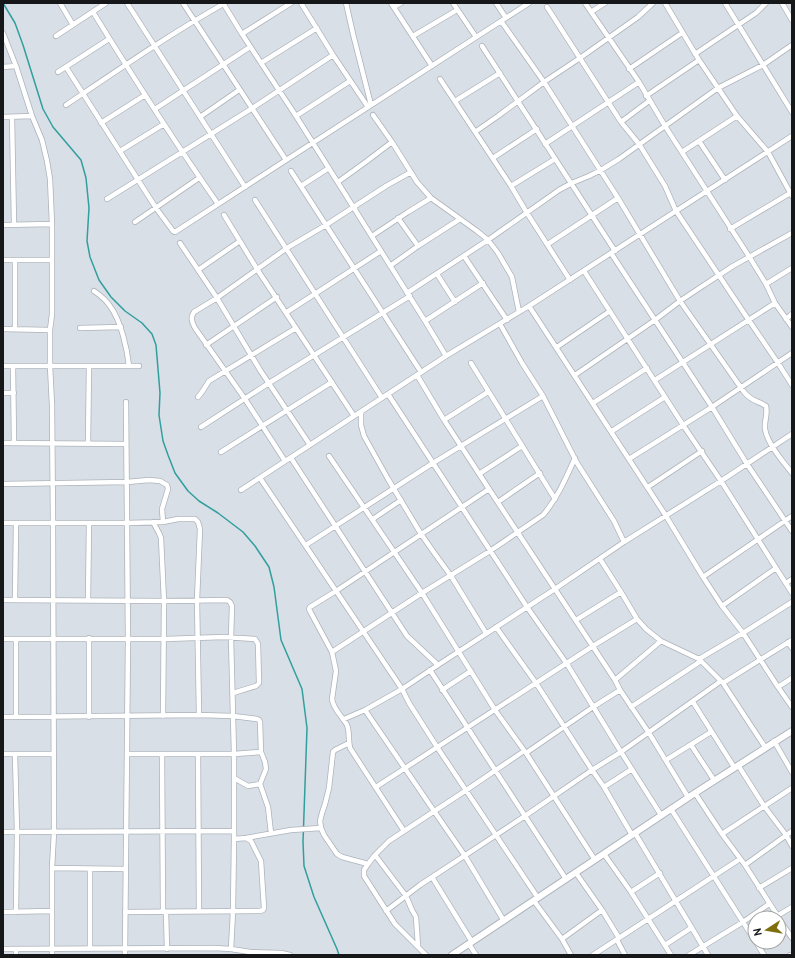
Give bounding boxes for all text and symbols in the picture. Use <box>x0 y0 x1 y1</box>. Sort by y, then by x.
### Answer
north arrow <box>747 910 787 950</box>
text: N <box>750 927 765 937</box>

